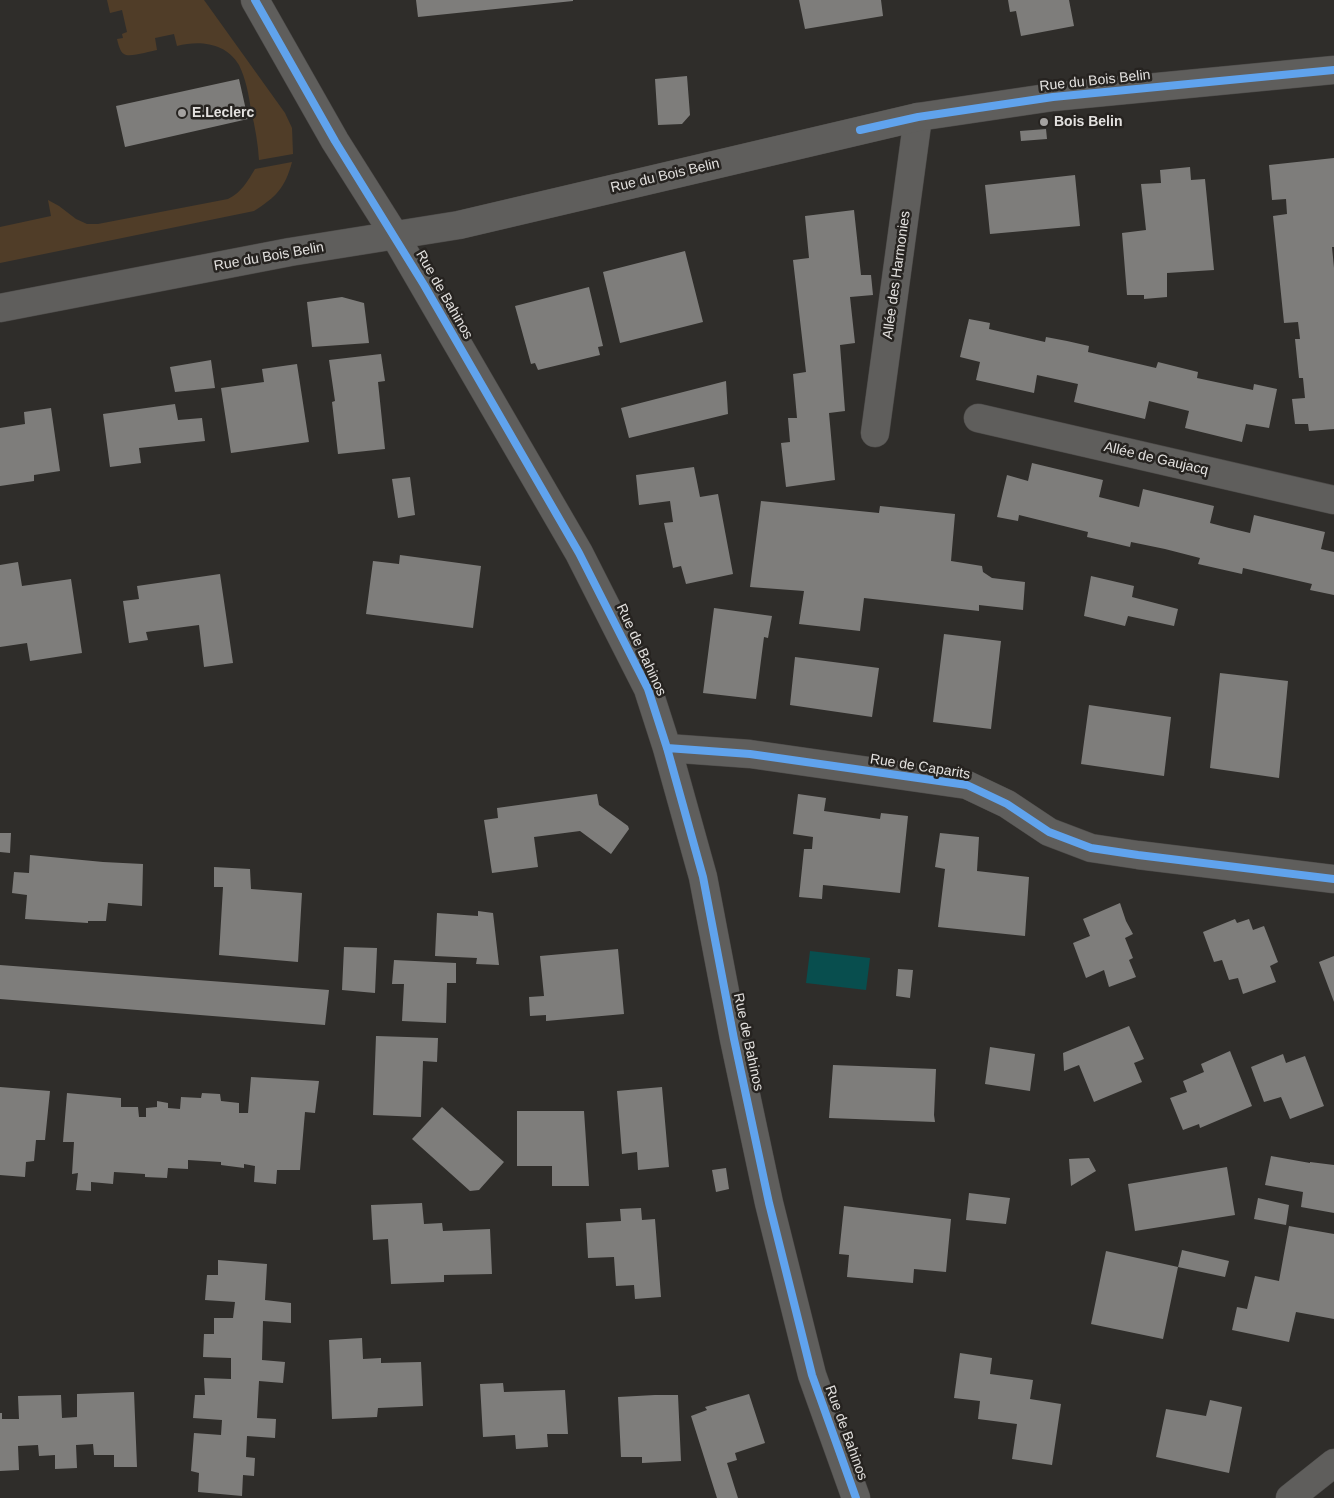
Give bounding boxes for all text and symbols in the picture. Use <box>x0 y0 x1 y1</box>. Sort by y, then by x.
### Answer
street label: Rue du Bois Belin <box>1039 67 1151 95</box>
place label: E.Leclerc <box>192 105 254 121</box>
marker: E.Leclerc <box>176 107 188 119</box>
place label: Bois Belin <box>1054 114 1122 130</box>
marker: Bois Belin <box>1038 116 1050 128</box>
street label: Rue du Bois Belin <box>609 155 721 197</box>
street label: Allée des Harmonies <box>880 210 914 340</box>
street label: Rue du Bois Belin <box>213 239 325 275</box>
street label: Rue de Bahinos <box>412 248 476 342</box>
street label: Allée de Gaujacq <box>1102 439 1210 479</box>
street label: Rue de Bahinos <box>612 601 670 699</box>
street label: Rue de Caparits <box>869 751 971 783</box>
street label: Rue de Bahinos <box>729 992 767 1092</box>
street label: Rue de Bahinos <box>821 1383 871 1483</box>

